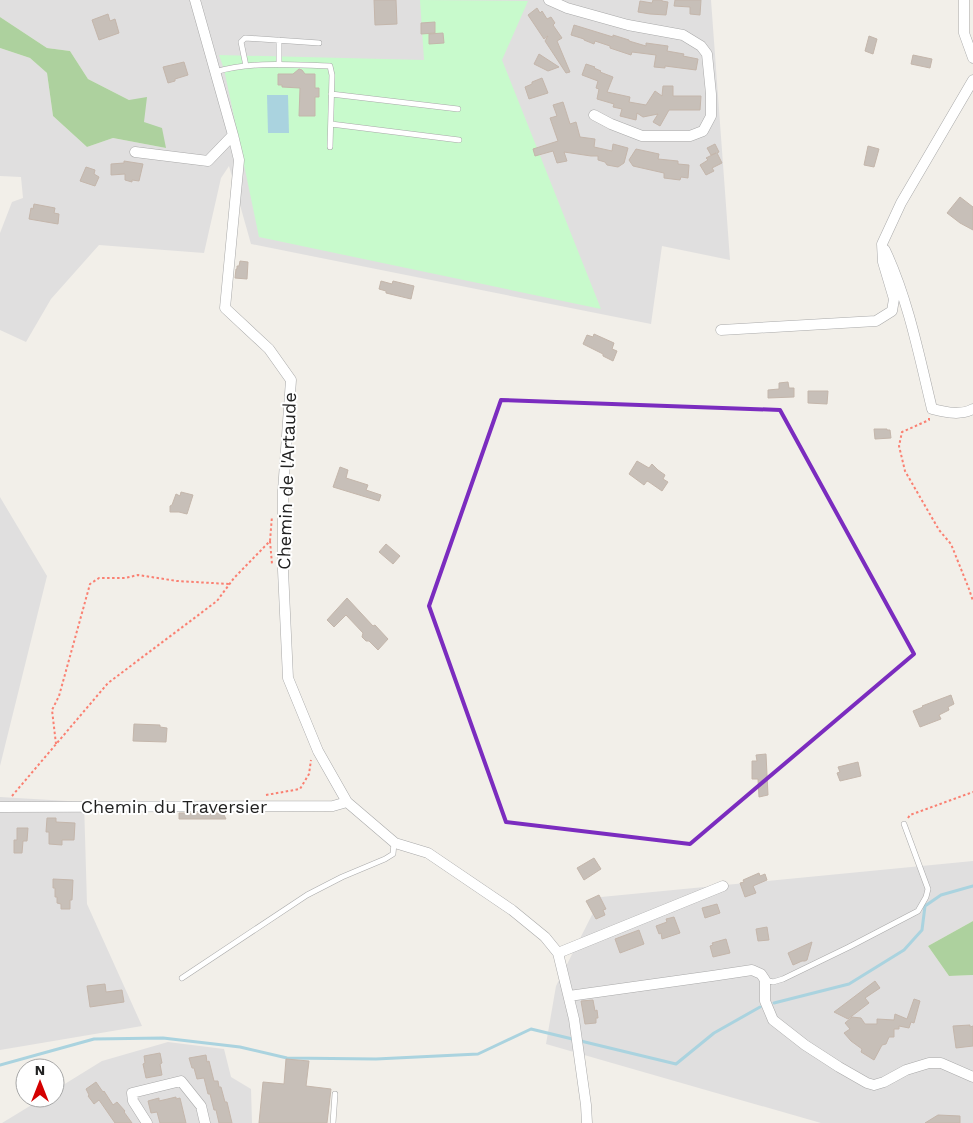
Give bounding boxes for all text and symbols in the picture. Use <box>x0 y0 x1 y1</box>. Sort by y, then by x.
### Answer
street label: Chemin de l'Artaude <box>273 392 300 570</box>
street label: Chemin du Traversier <box>81 796 267 817</box>
north arrow <box>15 1058 65 1108</box>
text: N <box>35 1062 45 1078</box>

